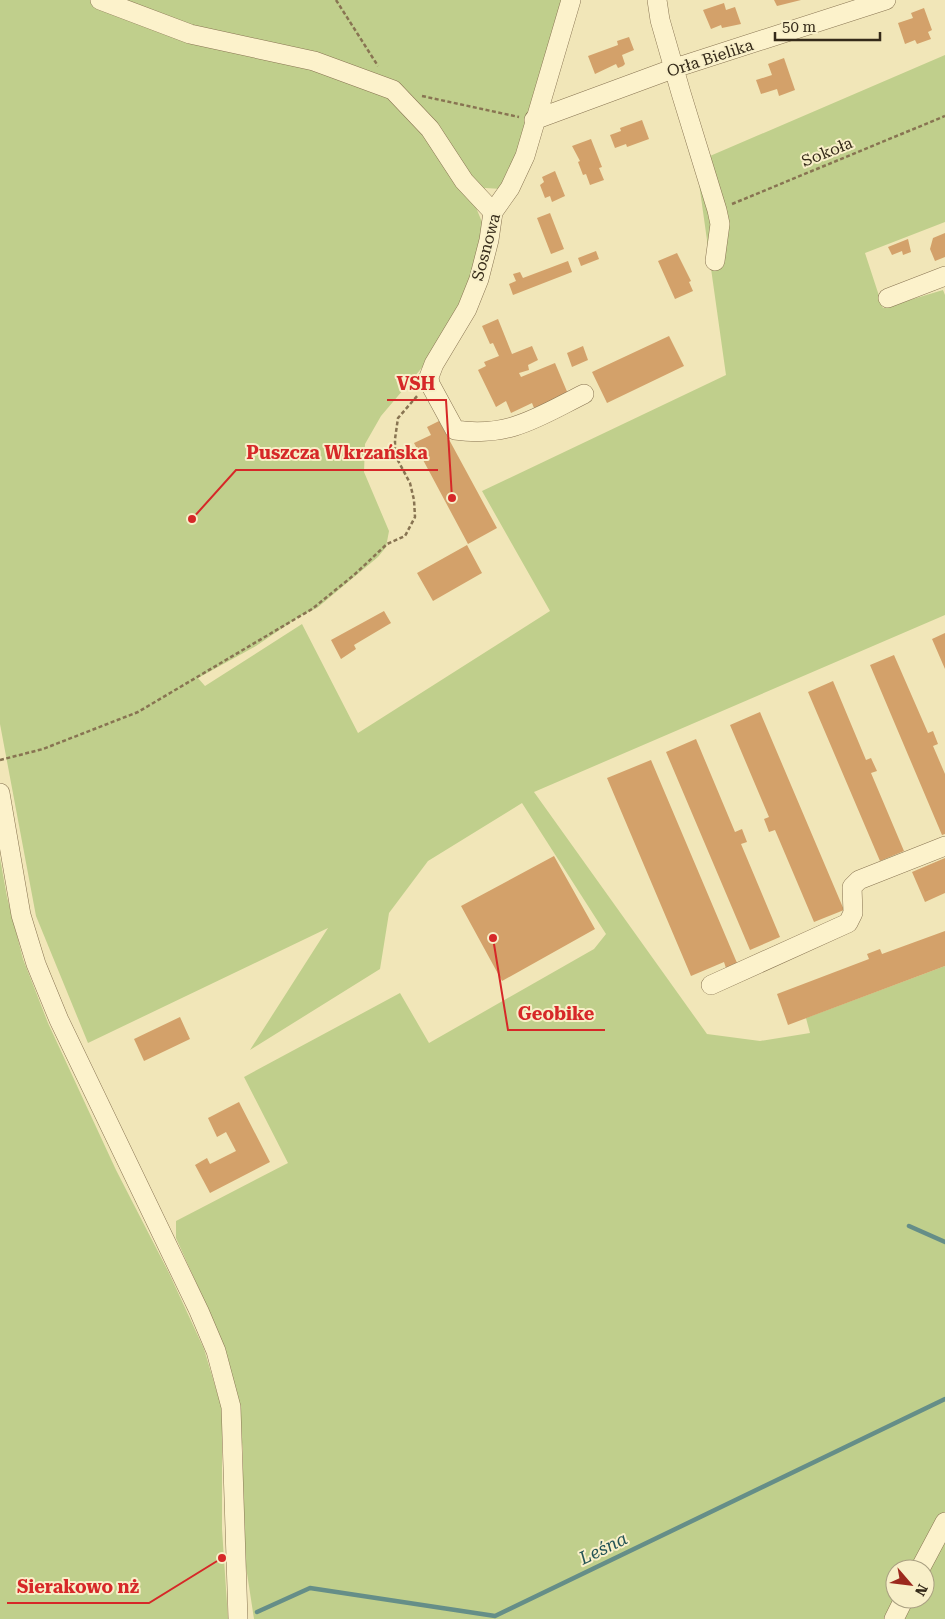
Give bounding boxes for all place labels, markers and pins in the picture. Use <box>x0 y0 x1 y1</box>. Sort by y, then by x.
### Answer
callout: VSH <box>387 367 446 400</box>
callout: Puszcza Wkrzańska <box>236 437 438 470</box>
callout: Geobike <box>508 997 605 1030</box>
callout: Sierakowo nż <box>7 1570 149 1603</box>

